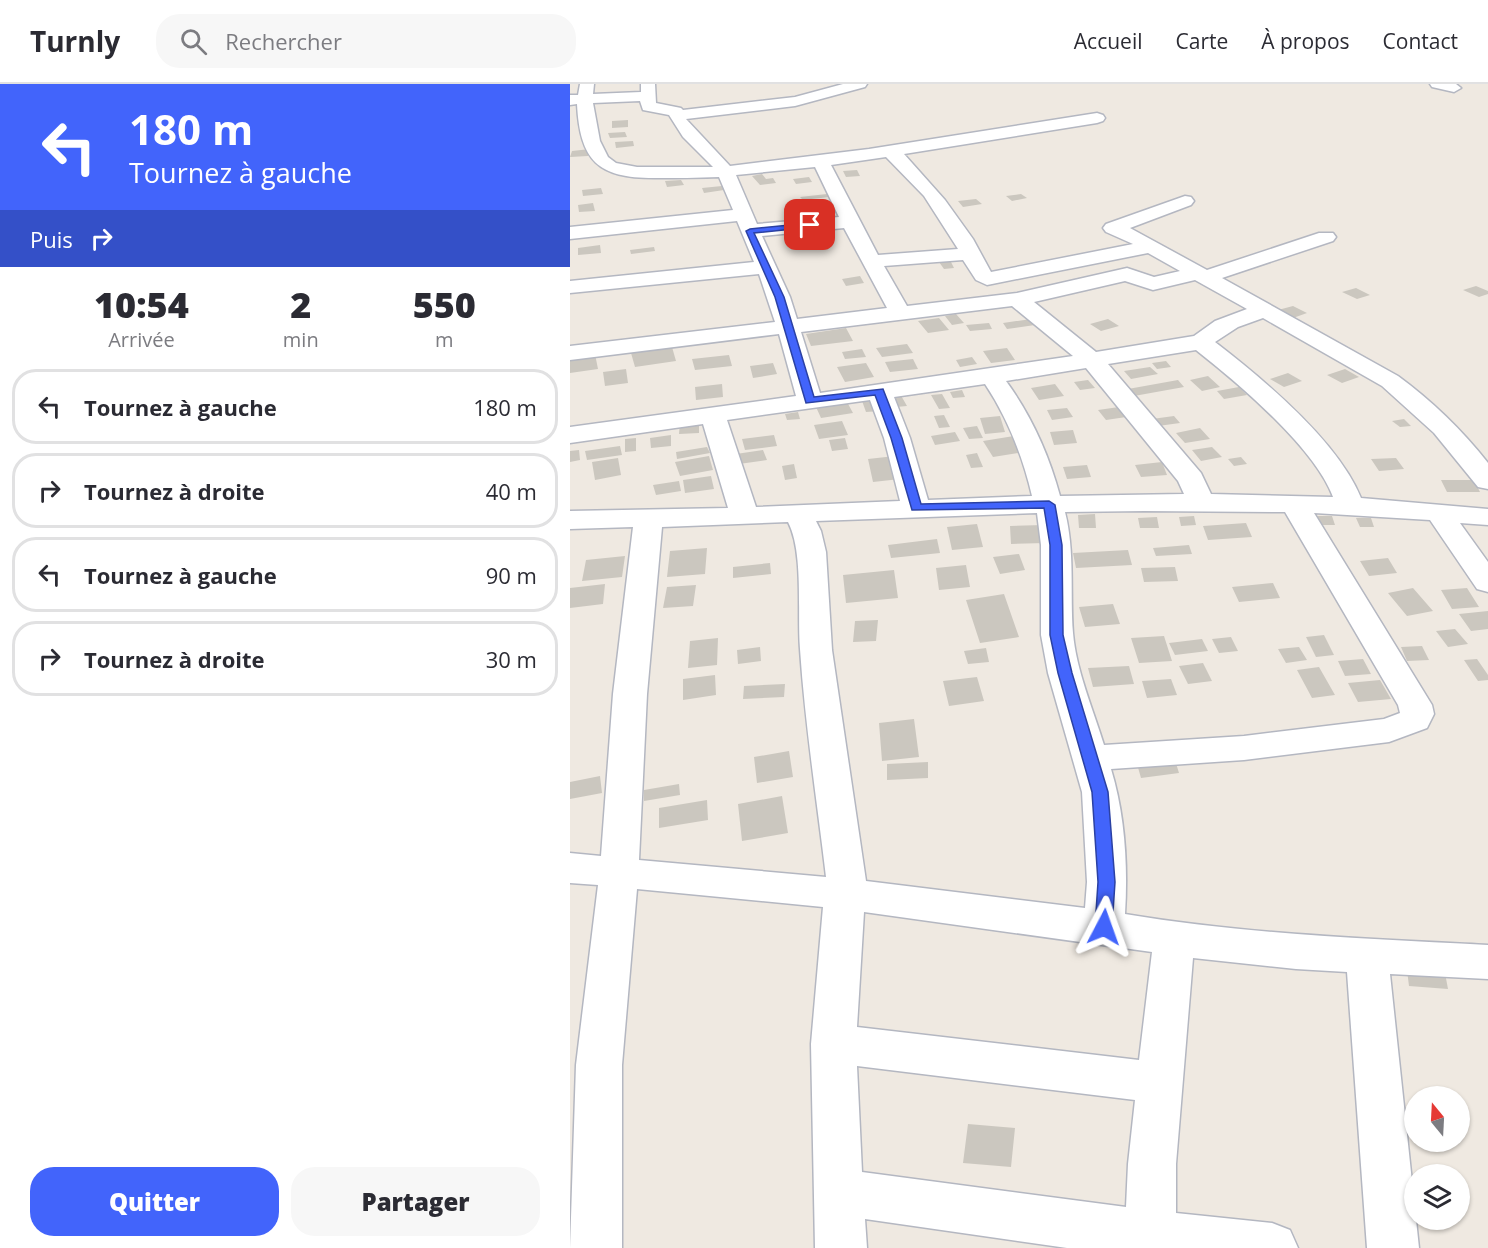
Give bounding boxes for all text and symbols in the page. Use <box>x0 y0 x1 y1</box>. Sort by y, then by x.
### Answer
search box <box>156 14 576 68</box>
text: Turnly <box>30 22 120 60</box>
icon: search <box>177 25 210 58</box>
text: Rechercher <box>225 26 342 56</box>
text: Accueil <box>1074 27 1142 55</box>
text: Carte <box>1175 27 1228 55</box>
text: À propos <box>1261 27 1350 55</box>
text: Contact <box>1383 27 1458 55</box>
text: 180 m <box>129 100 253 157</box>
icon: left <box>30 108 108 186</box>
text: Tournez à gauche <box>129 154 352 191</box>
pin <box>784 199 835 250</box>
icon: arrive <box>793 208 826 241</box>
icon: right <box>85 222 118 255</box>
text: Puis <box>30 224 73 254</box>
text: 10:54 <box>94 280 189 329</box>
text: 2 <box>290 280 311 329</box>
text: 550 <box>413 280 476 329</box>
text: Arrivée <box>108 326 175 353</box>
text: min <box>283 326 319 353</box>
text: m <box>435 326 454 353</box>
icon: left <box>33 390 66 423</box>
text: Tournez à gauche <box>84 392 277 422</box>
text: 180 m <box>473 392 537 422</box>
icon: right <box>33 474 66 507</box>
text: Tournez à droite <box>84 476 265 506</box>
text: 40 m <box>486 476 537 506</box>
icon: left <box>33 558 66 591</box>
text: Tournez à gauche <box>84 560 277 590</box>
text: 90 m <box>486 560 537 590</box>
icon: right <box>33 642 66 675</box>
text: Tournez à droite <box>84 644 265 674</box>
text: 30 m <box>486 644 537 674</box>
position arrow <box>1072 895 1136 959</box>
north arrow <box>1404 1086 1470 1152</box>
map controls <box>1404 1086 1470 1230</box>
button: layers <box>1404 1164 1470 1230</box>
button: Quitter <box>30 1167 279 1236</box>
button: Partager <box>291 1167 540 1236</box>

